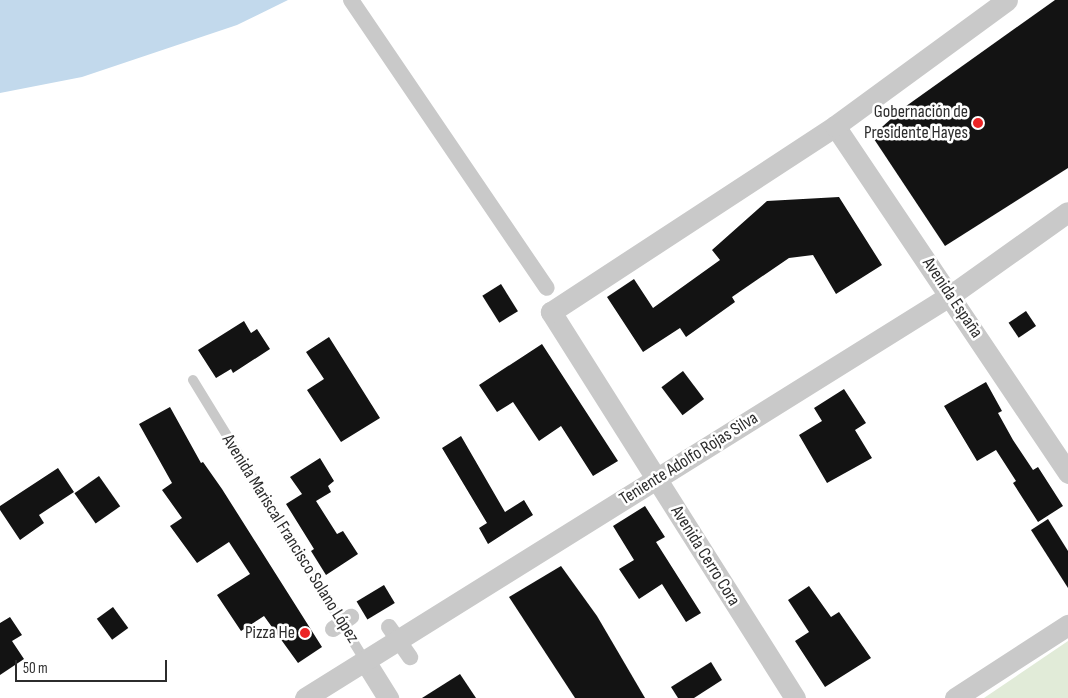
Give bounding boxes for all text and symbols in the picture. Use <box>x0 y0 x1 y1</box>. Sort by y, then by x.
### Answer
place label: Gobernación de Presidente Hayes <box>864 102 968 144</box>
marker: Gobernación de Presidente Hayes <box>972 117 984 129</box>
street label: Avenida España <box>917 254 987 342</box>
street label: Teniente Adolfo Rojas Silva <box>616 408 762 510</box>
street label: Avenida Mariscal Francisco Solano López <box>217 431 363 647</box>
street label: Avenida Cerro Cora <box>666 502 744 610</box>
place label: Pizza He <box>245 622 295 644</box>
marker: Pizza He <box>299 627 311 639</box>
scale bar <box>18 650 170 682</box>
text: 50 m <box>23 659 48 678</box>

